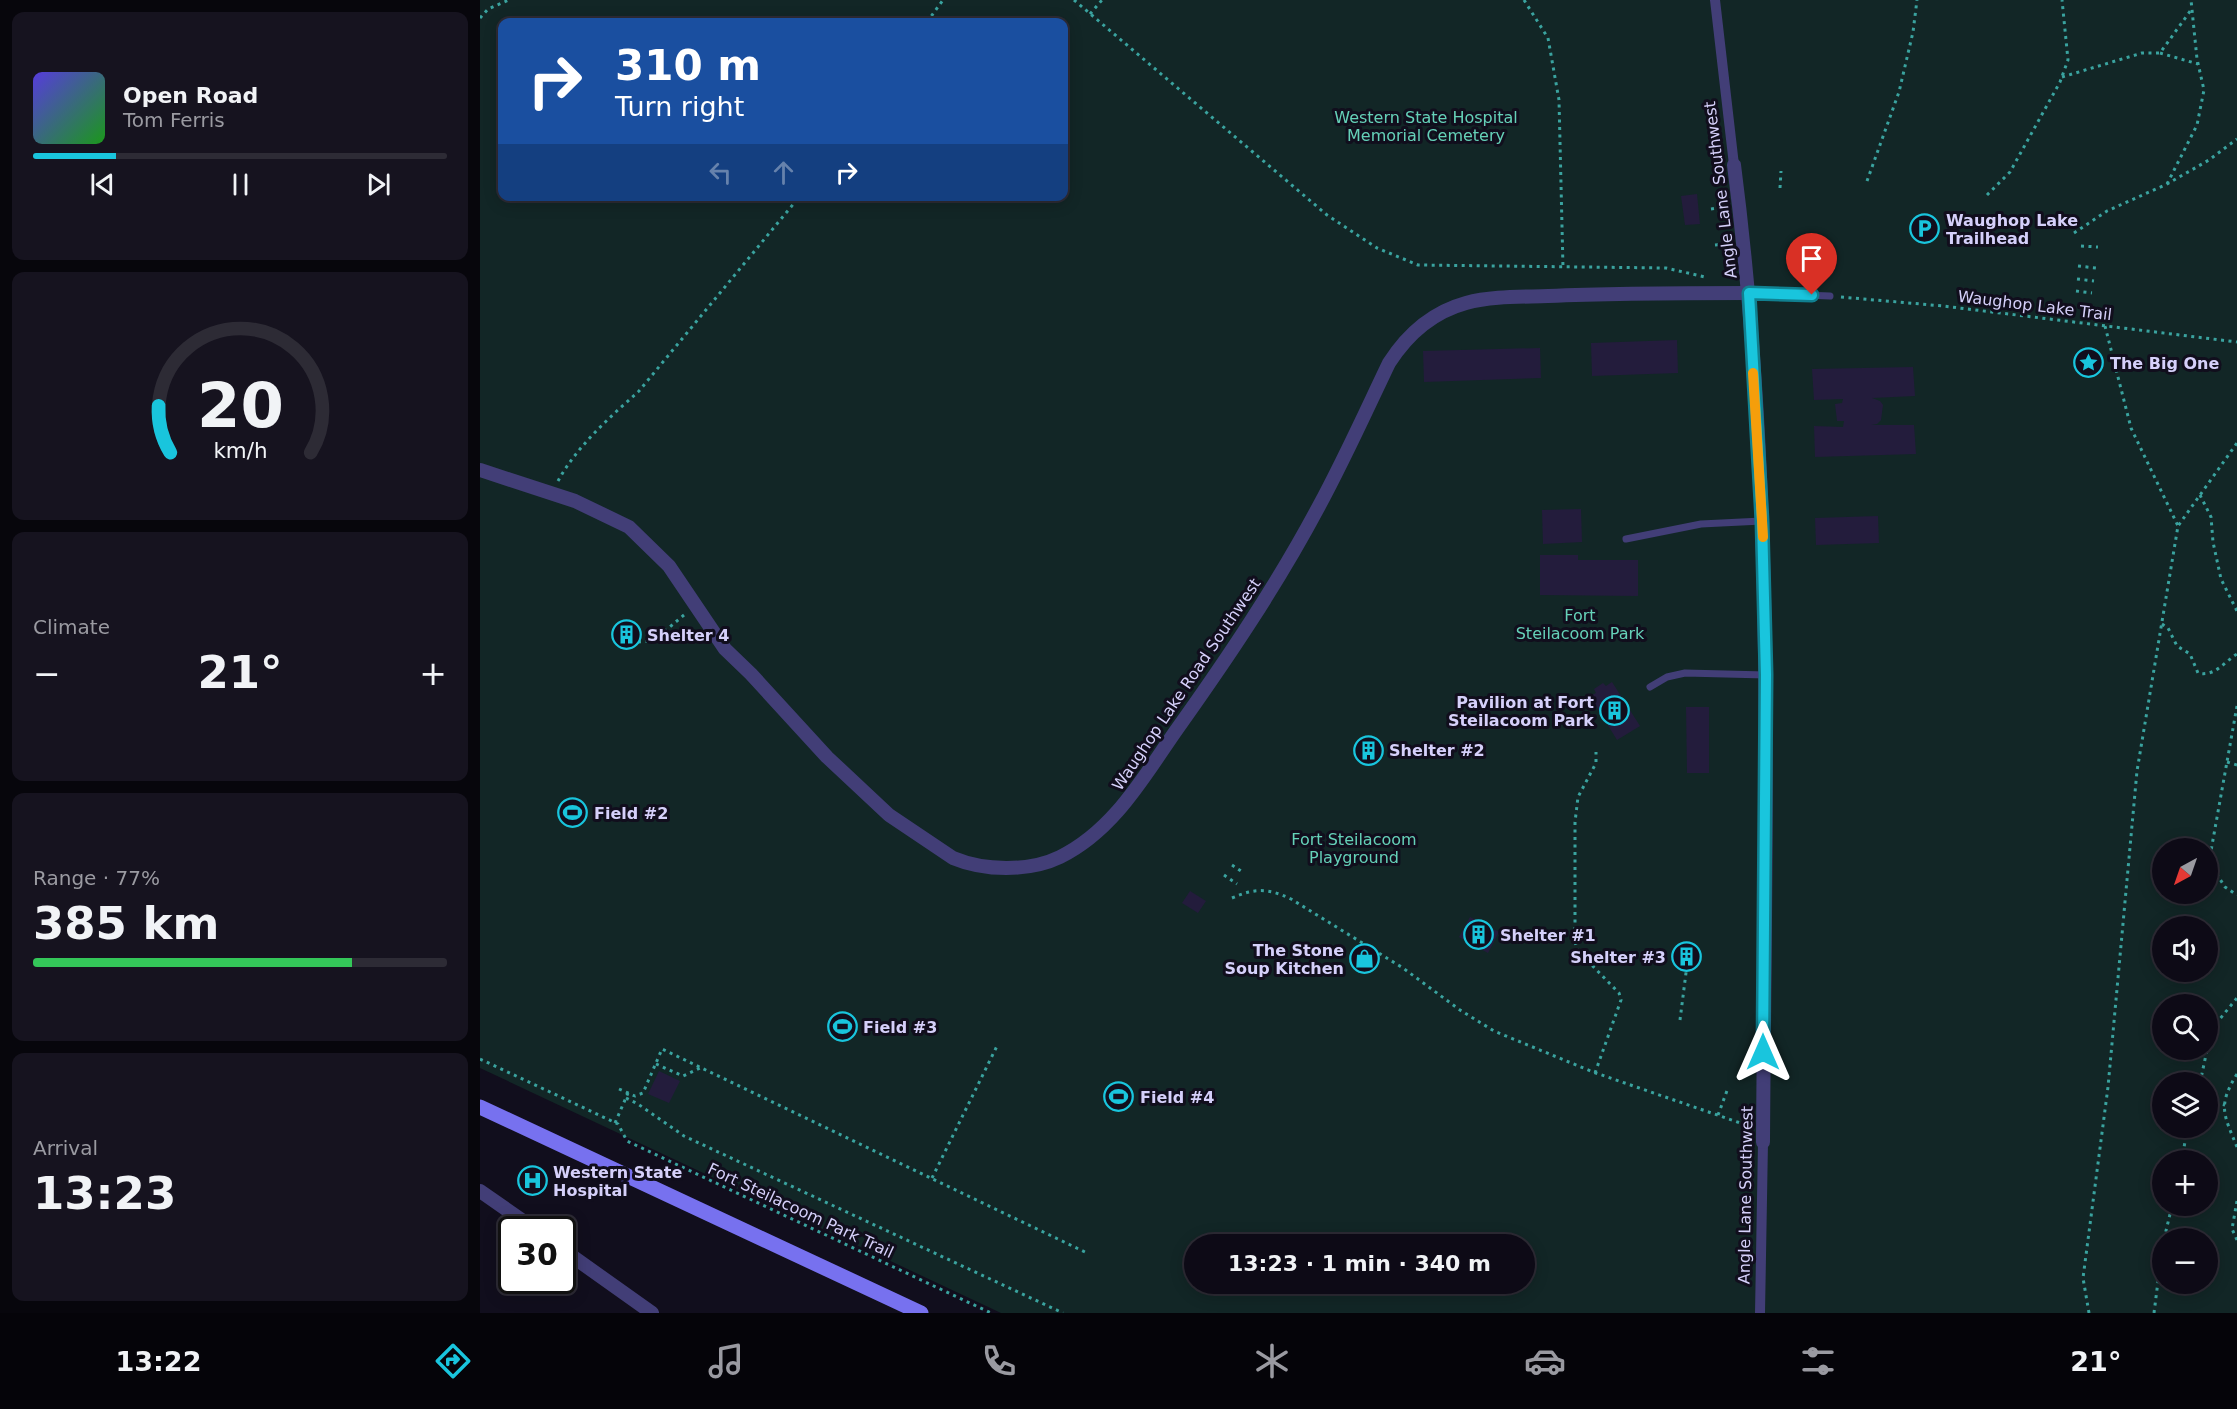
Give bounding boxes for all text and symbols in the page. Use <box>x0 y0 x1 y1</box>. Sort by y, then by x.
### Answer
text: 310 m <box>615 41 761 90</box>
icon: right <box>516 42 594 120</box>
text: Open Road <box>123 83 258 108</box>
text: Turn right <box>615 91 744 122</box>
street label: Angle Lane Southwest <box>1700 100 1741 280</box>
text: Tom Ferris <box>123 108 225 132</box>
park label: Western State Hospital Memorial Cemetery <box>1334 108 1518 145</box>
icon: left <box>704 156 737 189</box>
icon: ahead <box>767 156 800 189</box>
icon: right <box>830 156 863 189</box>
icon: previous <box>86 168 119 201</box>
icon: pause <box>224 168 257 201</box>
icon: next <box>362 168 395 201</box>
place label: Waughop Lake Trailhead <box>1946 211 2078 248</box>
parking icon: Waughop Lake Trailhead <box>1909 213 1941 245</box>
pin <box>1786 233 1837 295</box>
icon: arrive <box>1795 242 1828 275</box>
street label: Waughop Lake Trail <box>1957 287 2113 324</box>
place icon: The Big One <box>2073 347 2105 379</box>
place label: The Big One <box>2110 354 2219 373</box>
text: 20 <box>197 369 283 442</box>
text: km/h <box>213 439 267 464</box>
street label: Waughop Lake Road Southwest <box>1108 575 1265 794</box>
park label: Fort Steilacoom Park <box>1516 606 1645 643</box>
text: Climate <box>33 615 110 639</box>
building icon: Shelter 4 <box>610 619 642 651</box>
place label: Shelter 4 <box>647 626 729 645</box>
text: 21° <box>197 646 283 699</box>
text: − <box>33 654 61 693</box>
text: + <box>419 654 447 693</box>
place label: Pavilion at Fort Steilacoom Park <box>1448 693 1594 730</box>
building icon: Pavilion at Fort Steilacoom Park <box>1599 695 1631 727</box>
building icon: Shelter #2 <box>1352 734 1384 766</box>
place label: Shelter #2 <box>1389 741 1485 760</box>
sports icon: Field #2 <box>557 797 589 829</box>
place label: Field #2 <box>594 804 668 823</box>
park label: Fort Steilacoom Playground <box>1291 830 1417 867</box>
north arrow <box>2152 838 2218 904</box>
map controls <box>2152 838 2218 1294</box>
text: Range · 77% <box>33 866 160 890</box>
text: 385 km <box>33 897 219 950</box>
button: sound <box>2152 916 2218 982</box>
building icon: Shelter #1 <box>1463 919 1495 951</box>
place label: Shelter #1 <box>1500 926 1596 945</box>
place label: The Stone Soup Kitchen <box>1224 941 1344 978</box>
building icon: Shelter #3 <box>1671 941 1703 973</box>
shop icon: The Stone Soup Kitchen <box>1349 943 1381 975</box>
place label: Shelter #3 <box>1570 948 1666 967</box>
button: search <box>2152 994 2218 1060</box>
sports icon: Field #3 <box>826 1011 858 1043</box>
place label: Field #3 <box>863 1018 937 1037</box>
position arrow <box>1731 1020 1795 1084</box>
button: layers <box>2152 1072 2218 1138</box>
sports icon: Field #4 <box>1103 1081 1135 1113</box>
place label: Field #4 <box>1140 1088 1214 1107</box>
street label: Angle Lane Southwest <box>1734 1106 1757 1284</box>
text: Arrival <box>33 1136 98 1160</box>
button: + <box>2152 1150 2218 1216</box>
street label: Fort Steilacoom Park Trail <box>705 1159 897 1262</box>
place label: Western State Hospital <box>553 1163 682 1200</box>
hospital icon: Western State Hospital <box>516 1165 548 1197</box>
text: 13:23 <box>33 1167 176 1220</box>
speed limit sign: 30 <box>498 1216 576 1294</box>
button: − <box>2152 1228 2218 1294</box>
text: 13:23 · 1 min · 340 m <box>1228 1251 1491 1276</box>
icon: directions <box>432 1340 474 1382</box>
icon: music <box>705 1340 747 1382</box>
icon: phone <box>978 1340 1020 1382</box>
icon: climate <box>1251 1340 1293 1382</box>
icon: car <box>1524 1340 1566 1382</box>
icon: filters <box>1797 1340 1839 1382</box>
text: 13:22 <box>115 1346 201 1377</box>
text: 21° <box>2070 1346 2121 1377</box>

